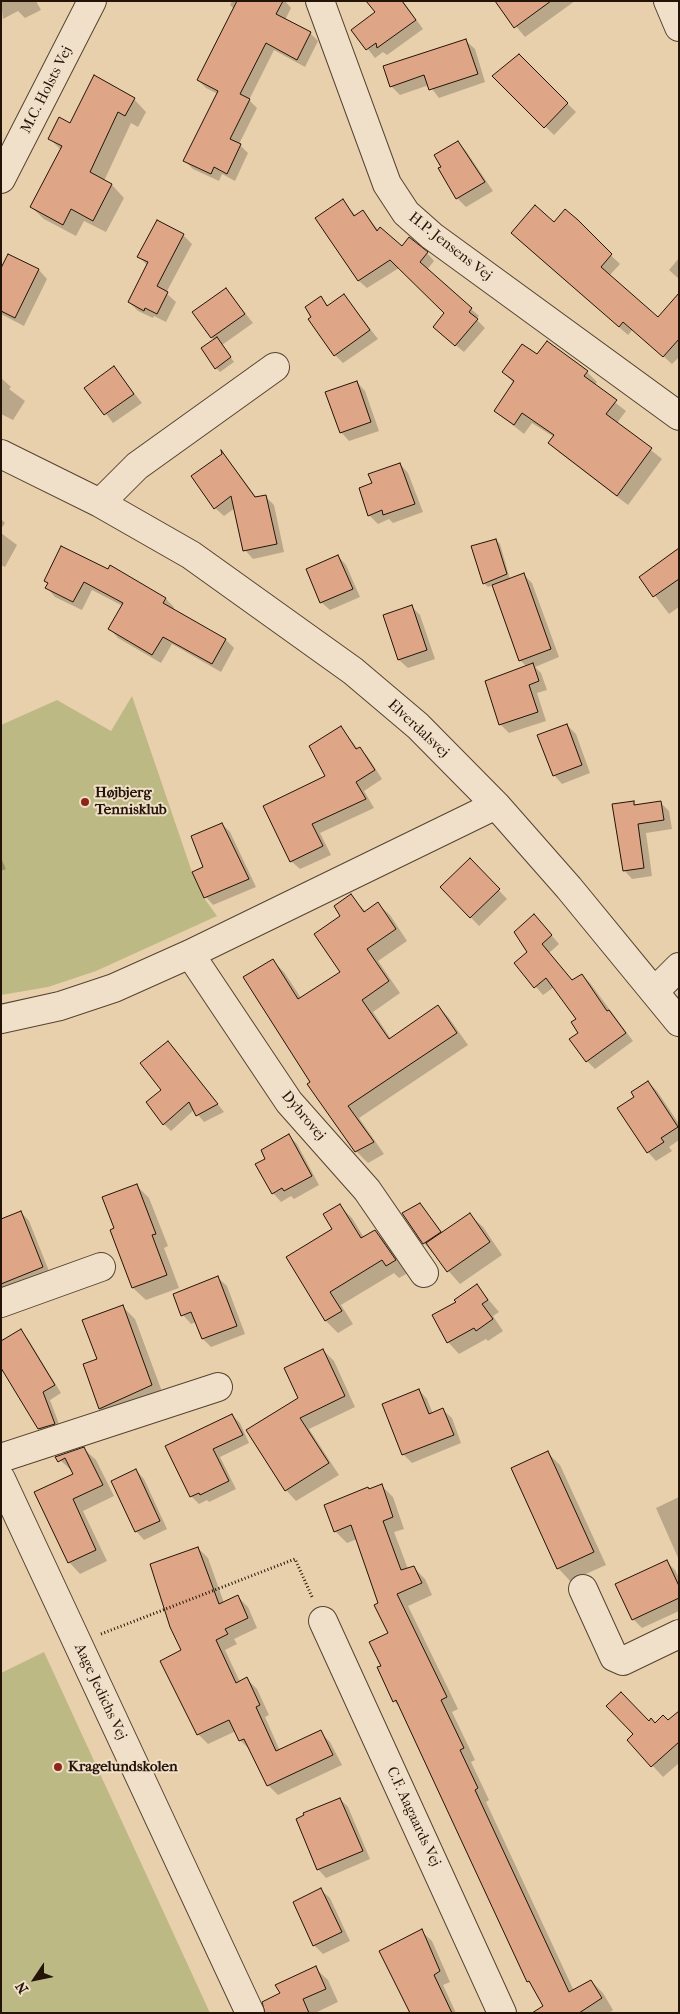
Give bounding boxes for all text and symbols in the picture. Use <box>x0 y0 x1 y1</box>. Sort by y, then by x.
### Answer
street label: M.C. Holsts Vej <box>17 43 77 137</box>
street label: H.P. Jensens Vej <box>405 209 495 285</box>
street label: Elverdalsvej <box>384 696 452 762</box>
place label: Højbjerg Tennisklub <box>95 784 167 819</box>
marker: Højbjerg Tennisklub <box>79 796 91 808</box>
street label: Dybrovej <box>277 1088 329 1144</box>
street label: Aage Jedichs Vej <box>70 1641 130 1743</box>
place label: Kragelundskolen <box>68 1758 178 1776</box>
marker: Kragelundskolen <box>52 1761 64 1773</box>
street label: C.F. Aagaards Vej <box>382 1764 444 1870</box>
north arrow <box>10 1954 60 2004</box>
text: N <box>12 1979 32 1997</box>

